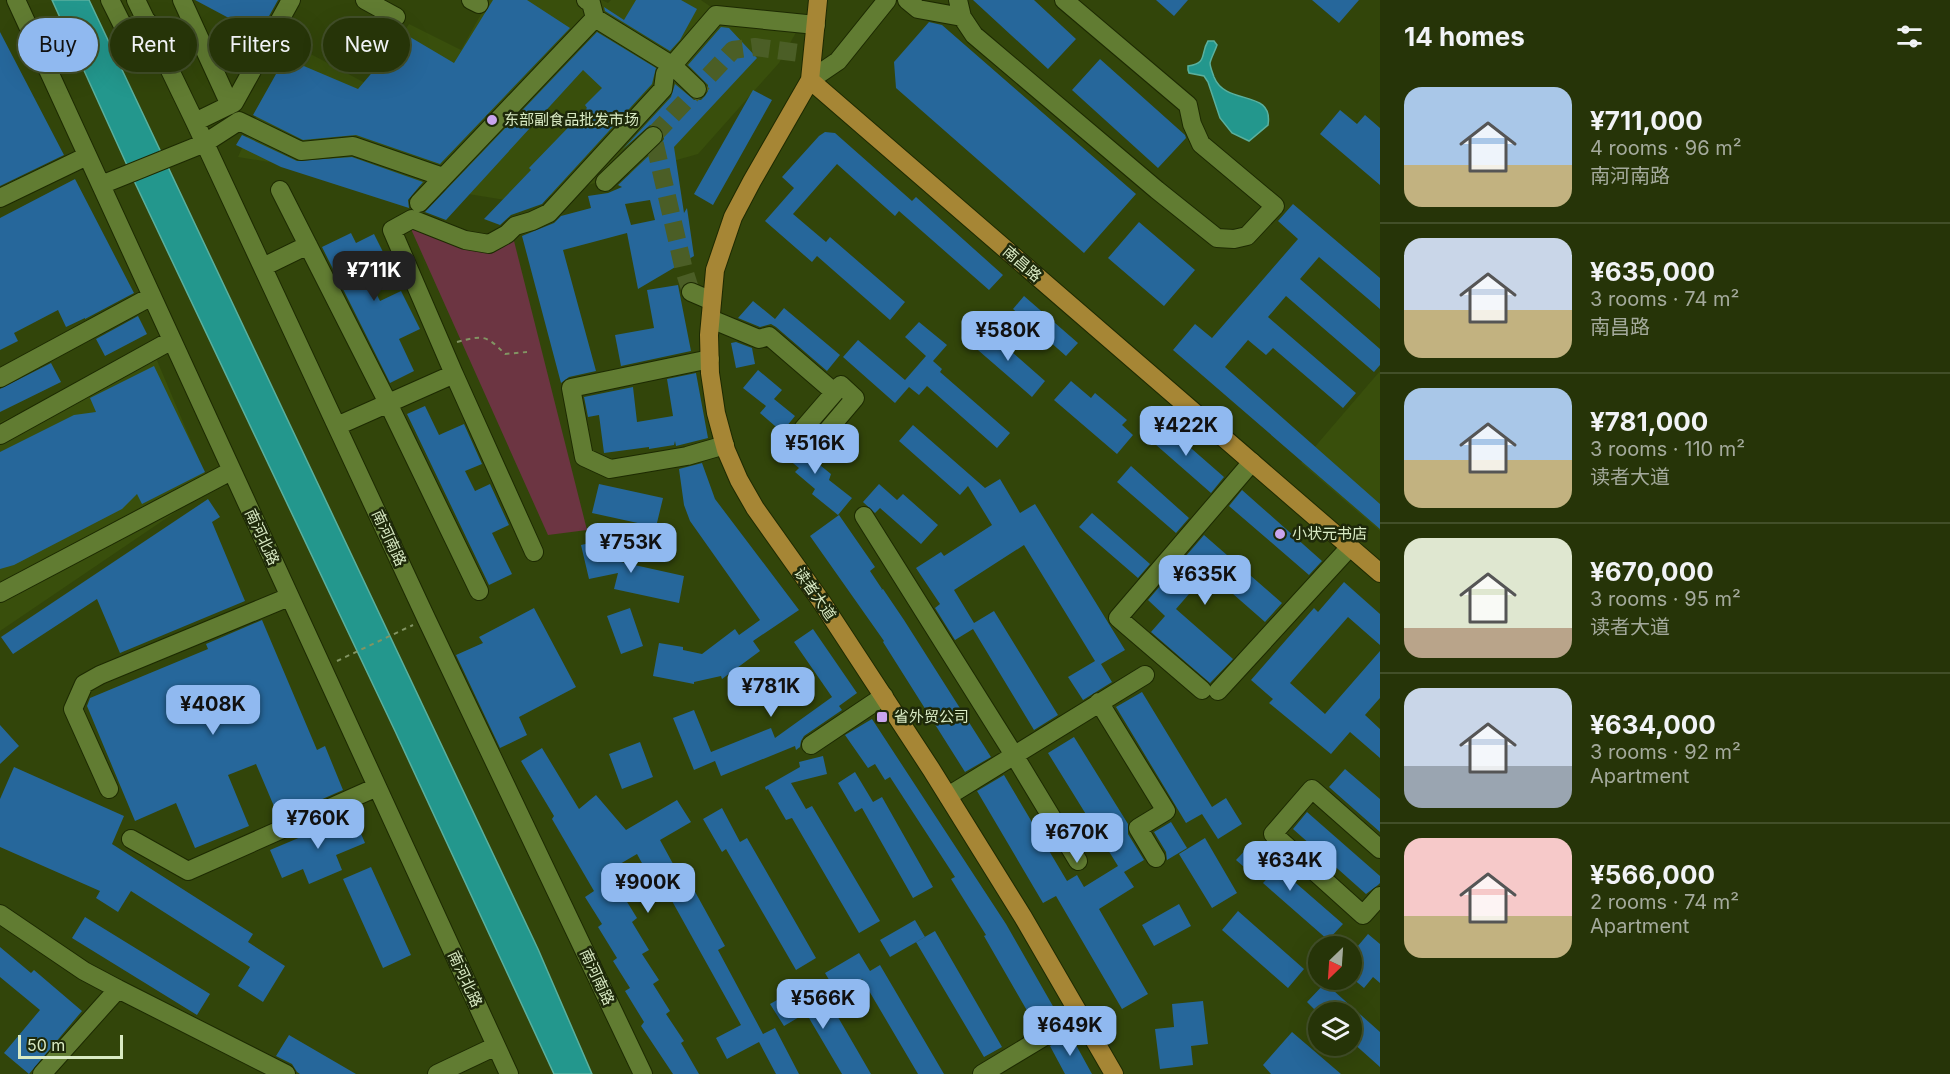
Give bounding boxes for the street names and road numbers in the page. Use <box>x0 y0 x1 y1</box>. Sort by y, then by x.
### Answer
street label: 南昌路 <box>999 242 1046 286</box>
street label: 南河北路 <box>241 506 284 568</box>
street label: 南河南路 <box>368 507 411 569</box>
street label: 读者大道 <box>790 564 840 624</box>
street label: 南河南路 <box>576 946 619 1008</box>
street label: 南河北路 <box>444 948 487 1010</box>

